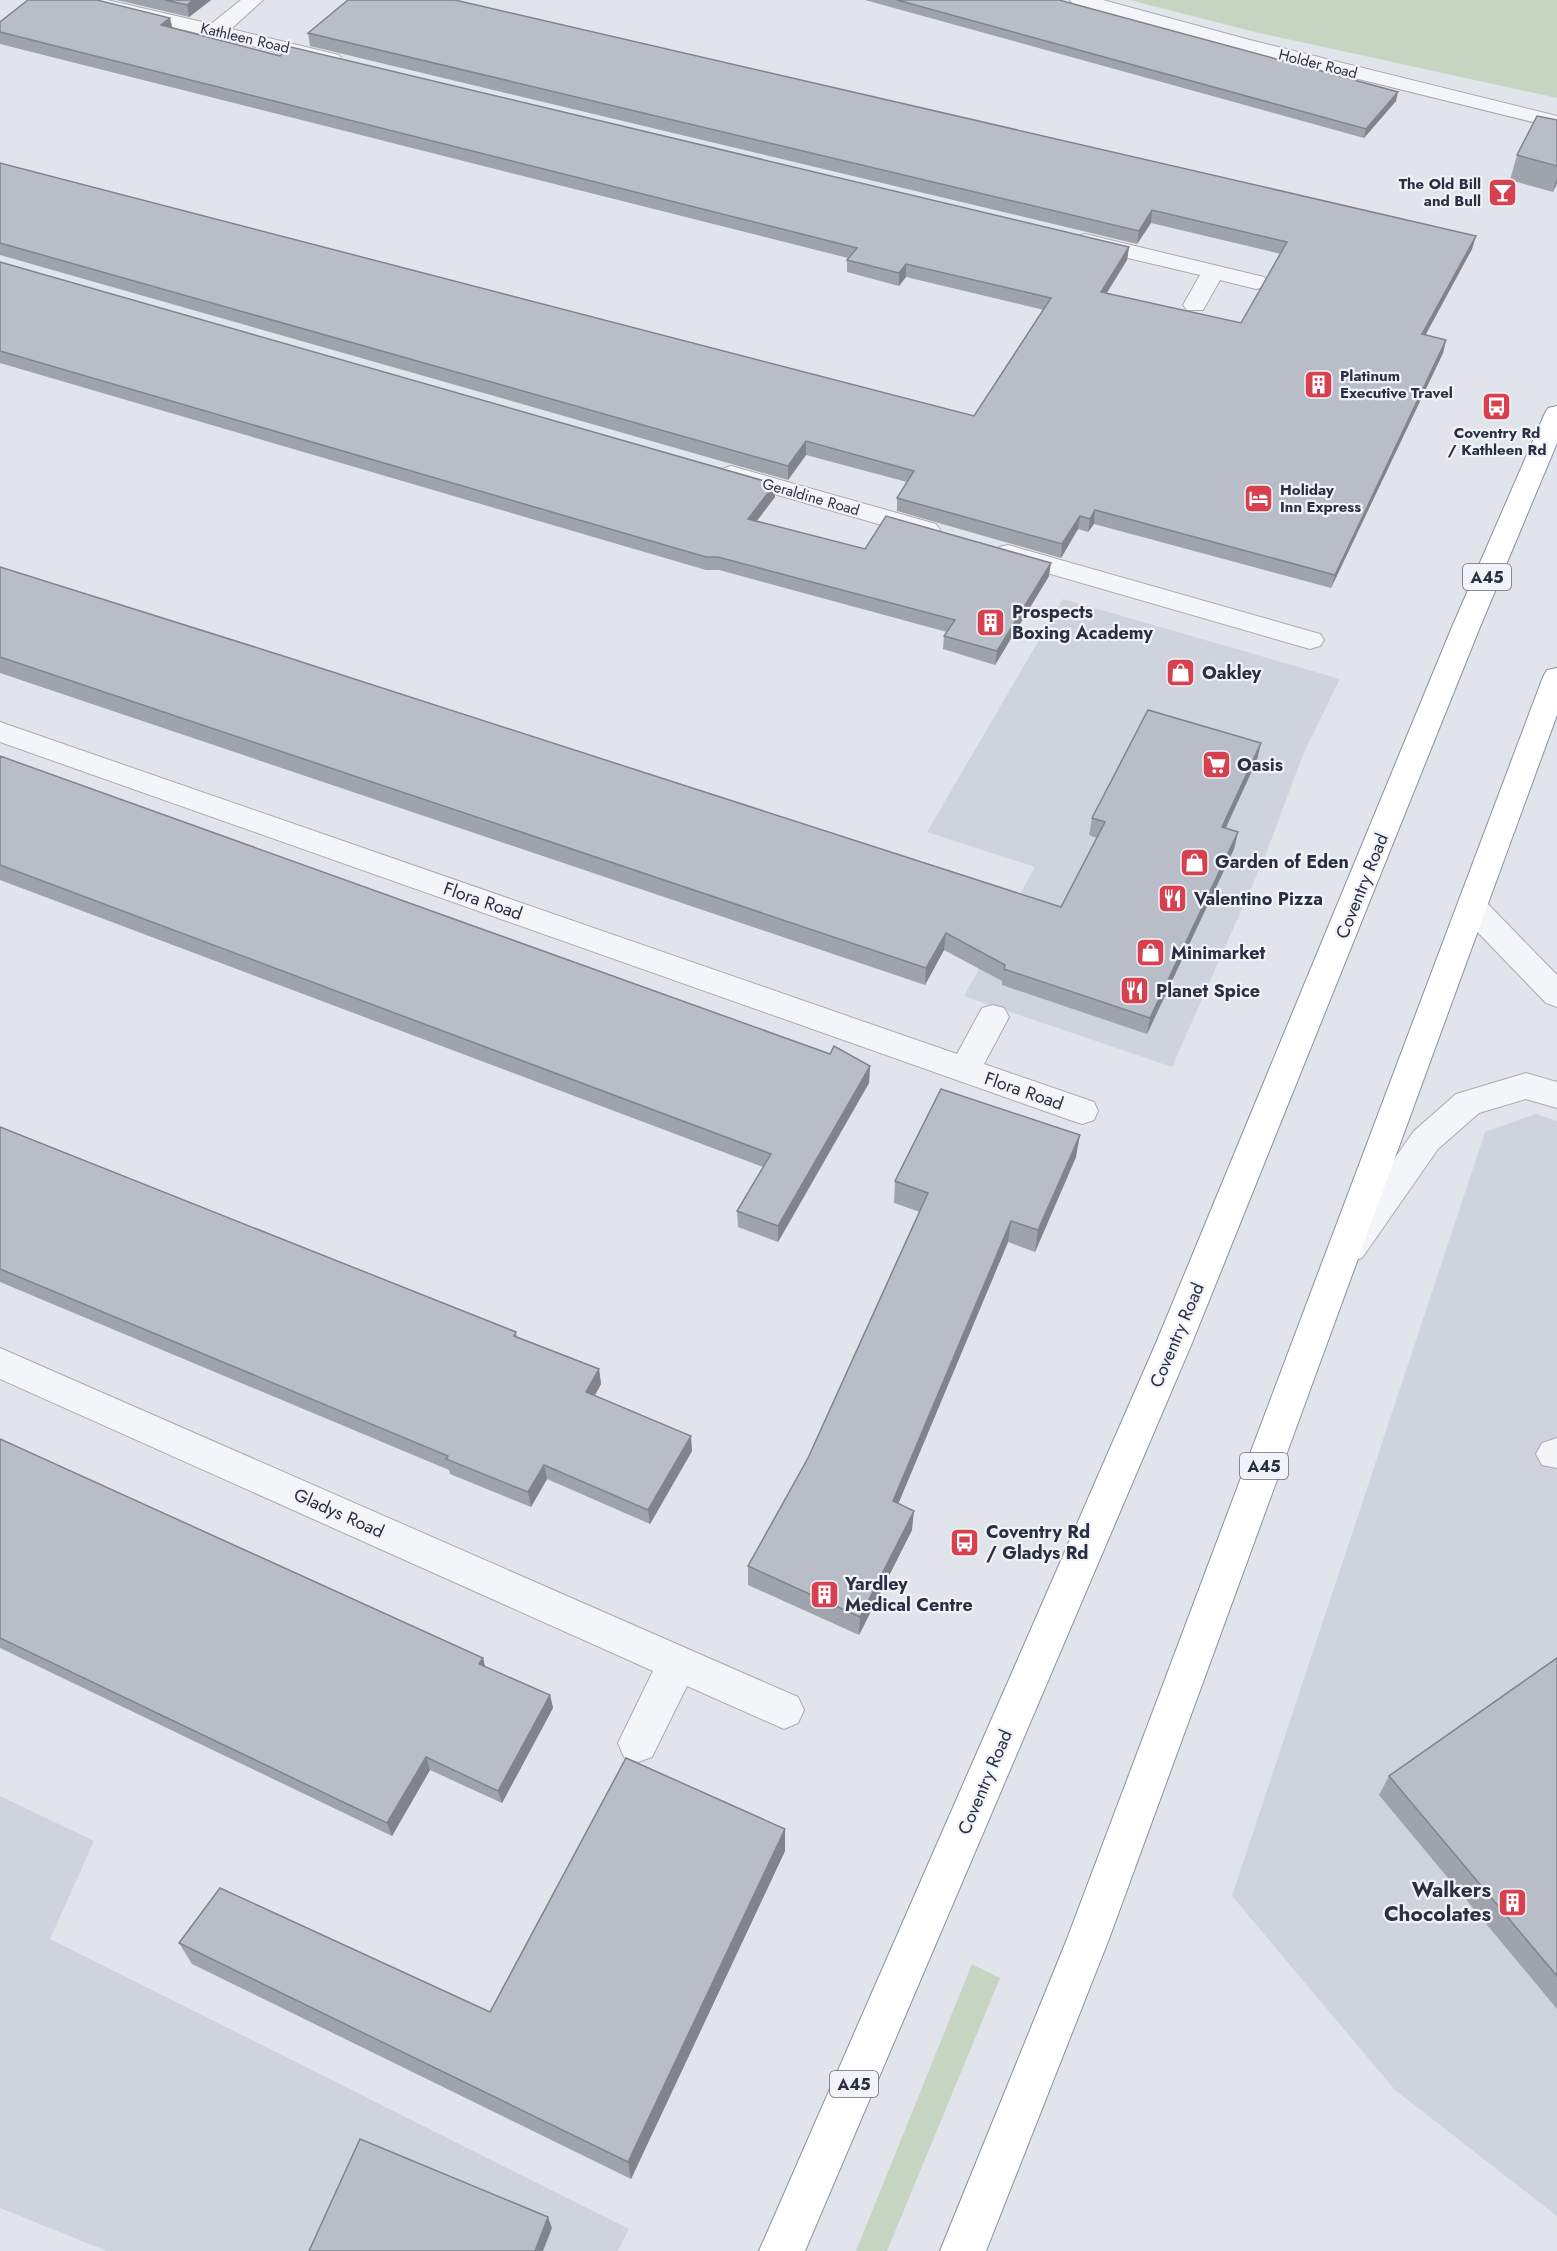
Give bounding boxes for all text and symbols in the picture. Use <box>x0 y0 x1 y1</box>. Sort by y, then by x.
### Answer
street label: Kathleen Road <box>198 17 292 59</box>
street label: Holder Road <box>1276 44 1360 84</box>
place label: The Old Bill and Bull <box>1399 173 1481 212</box>
bar icon: The Old Bill and Bull <box>1486 177 1518 209</box>
place label: Platinum Executive Travel <box>1340 365 1453 404</box>
building icon: Platinum Executive Travel <box>1303 369 1335 401</box>
bus stop icon: Coventry Rd / Kathleen Rd <box>1481 390 1513 422</box>
place label: Coventry Rd / Kathleen Rd <box>1448 422 1546 461</box>
street label: Geraldine Road <box>760 473 862 521</box>
place label: Holiday Inn Express <box>1280 479 1361 518</box>
hotel icon: Holiday Inn Express <box>1243 483 1275 515</box>
road number: A45 <box>1463 564 1511 590</box>
place label: Prospects Boxing Academy <box>1012 599 1153 646</box>
building icon: Prospects Boxing Academy <box>975 606 1007 638</box>
shop icon: Oakley <box>1165 657 1197 689</box>
place label: Oakley <box>1202 660 1262 686</box>
supermarket icon: Oasis <box>1200 749 1232 781</box>
place label: Oasis <box>1237 752 1283 778</box>
street label: Coventry Road <box>1329 829 1395 943</box>
shop icon: Garden of Eden <box>1178 846 1210 878</box>
place label: Garden of Eden <box>1215 849 1349 875</box>
street label: Flora Road <box>440 875 526 927</box>
restaurant icon: Valentino Pizza <box>1157 883 1189 915</box>
place label: Valentino Pizza <box>1193 886 1323 912</box>
shop icon: Minimarket <box>1134 937 1166 969</box>
place label: Minimarket <box>1171 940 1266 966</box>
restaurant icon: Planet Spice <box>1119 975 1151 1007</box>
place label: Planet Spice <box>1156 978 1260 1004</box>
street label: Flora Road <box>981 1065 1067 1117</box>
street label: Coventry Road <box>1143 1279 1211 1391</box>
road number: A45 <box>1240 1453 1288 1479</box>
street label: Gladys Road <box>290 1482 388 1544</box>
place label: Coventry Rd / Gladys Rd <box>986 1519 1090 1566</box>
bus stop icon: Coventry Rd / Gladys Rd <box>949 1526 981 1558</box>
place label: Yardley Medical Centre <box>844 1571 973 1618</box>
building icon: Yardley Medical Centre <box>808 1578 840 1610</box>
street label: Coventry Road <box>951 1726 1019 1838</box>
place label: Walkers Chocolates <box>1384 1875 1491 1929</box>
building icon: Walkers Chocolates <box>1496 1886 1528 1918</box>
road number: A45 <box>830 2071 878 2097</box>

